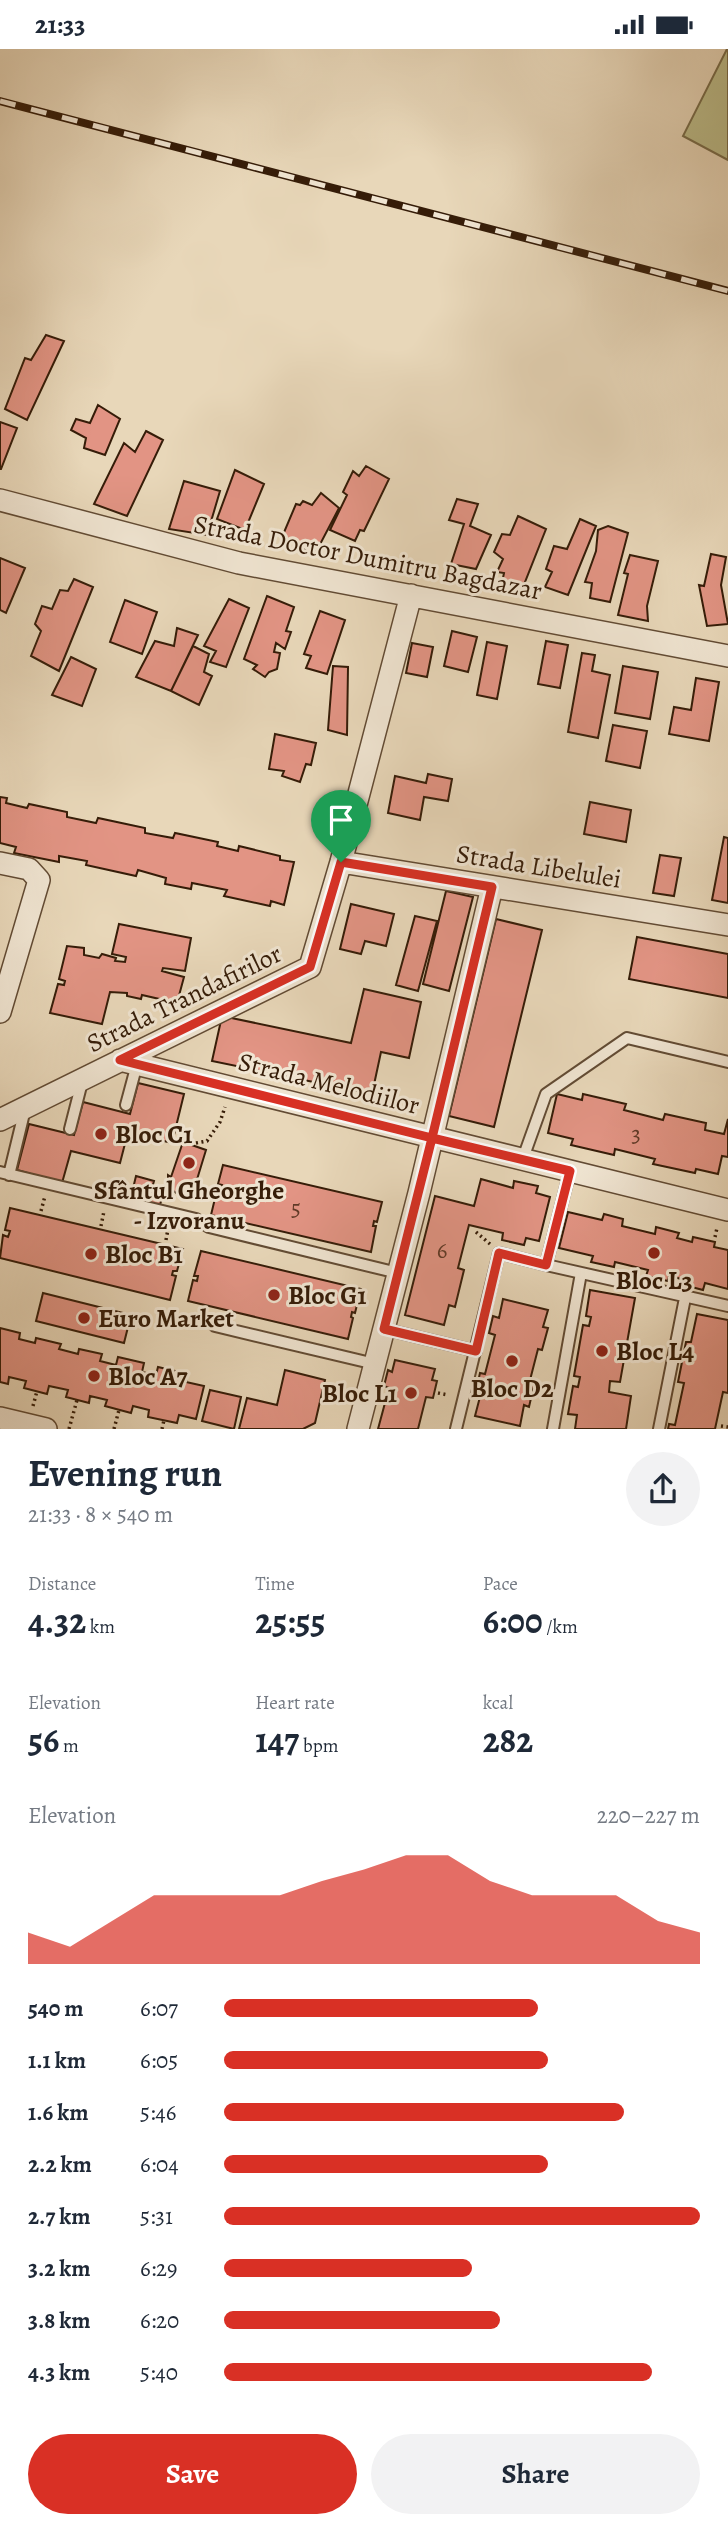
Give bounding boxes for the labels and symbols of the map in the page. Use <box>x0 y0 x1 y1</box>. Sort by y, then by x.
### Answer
street label: Strada Doctor Dumitru Bagdazar <box>191 507 545 608</box>
pin <box>311 790 371 862</box>
street label: Strada Libelulei <box>454 836 624 897</box>
street label: Strada Trandafirilor <box>81 936 288 1061</box>
street label: Strada Melodiilor <box>235 1044 423 1123</box>
place label: Bloc C1 <box>115 1117 193 1152</box>
house number: 3 <box>631 1119 641 1150</box>
marker: Bloc C1 <box>93 1126 109 1142</box>
marker: Sfântul Gheorghe - Izvoranu <box>181 1155 197 1171</box>
place label: Sfântul Gheorghe - Izvoranu <box>94 1173 284 1238</box>
house number: 5 <box>291 1193 301 1224</box>
house number: 6 <box>437 1235 447 1266</box>
place label: Bloc B1 <box>105 1237 183 1272</box>
marker: Bloc L3 <box>646 1245 662 1261</box>
marker: Bloc B1 <box>83 1246 99 1262</box>
place label: Bloc L3 <box>615 1263 693 1298</box>
place label: Bloc G1 <box>288 1278 367 1313</box>
marker: Bloc G1 <box>266 1287 282 1303</box>
place label: Euro Market <box>98 1301 234 1336</box>
marker: Euro Market <box>76 1310 92 1326</box>
place label: Bloc L4 <box>616 1334 694 1369</box>
marker: Bloc L4 <box>594 1343 610 1359</box>
marker: Bloc D2 <box>504 1353 520 1369</box>
place label: Bloc A7 <box>108 1359 189 1394</box>
marker: Bloc A7 <box>86 1368 102 1384</box>
place label: Bloc D2 <box>471 1371 554 1406</box>
place label: Bloc L1 <box>322 1376 397 1411</box>
marker: Bloc L1 <box>403 1385 419 1401</box>

